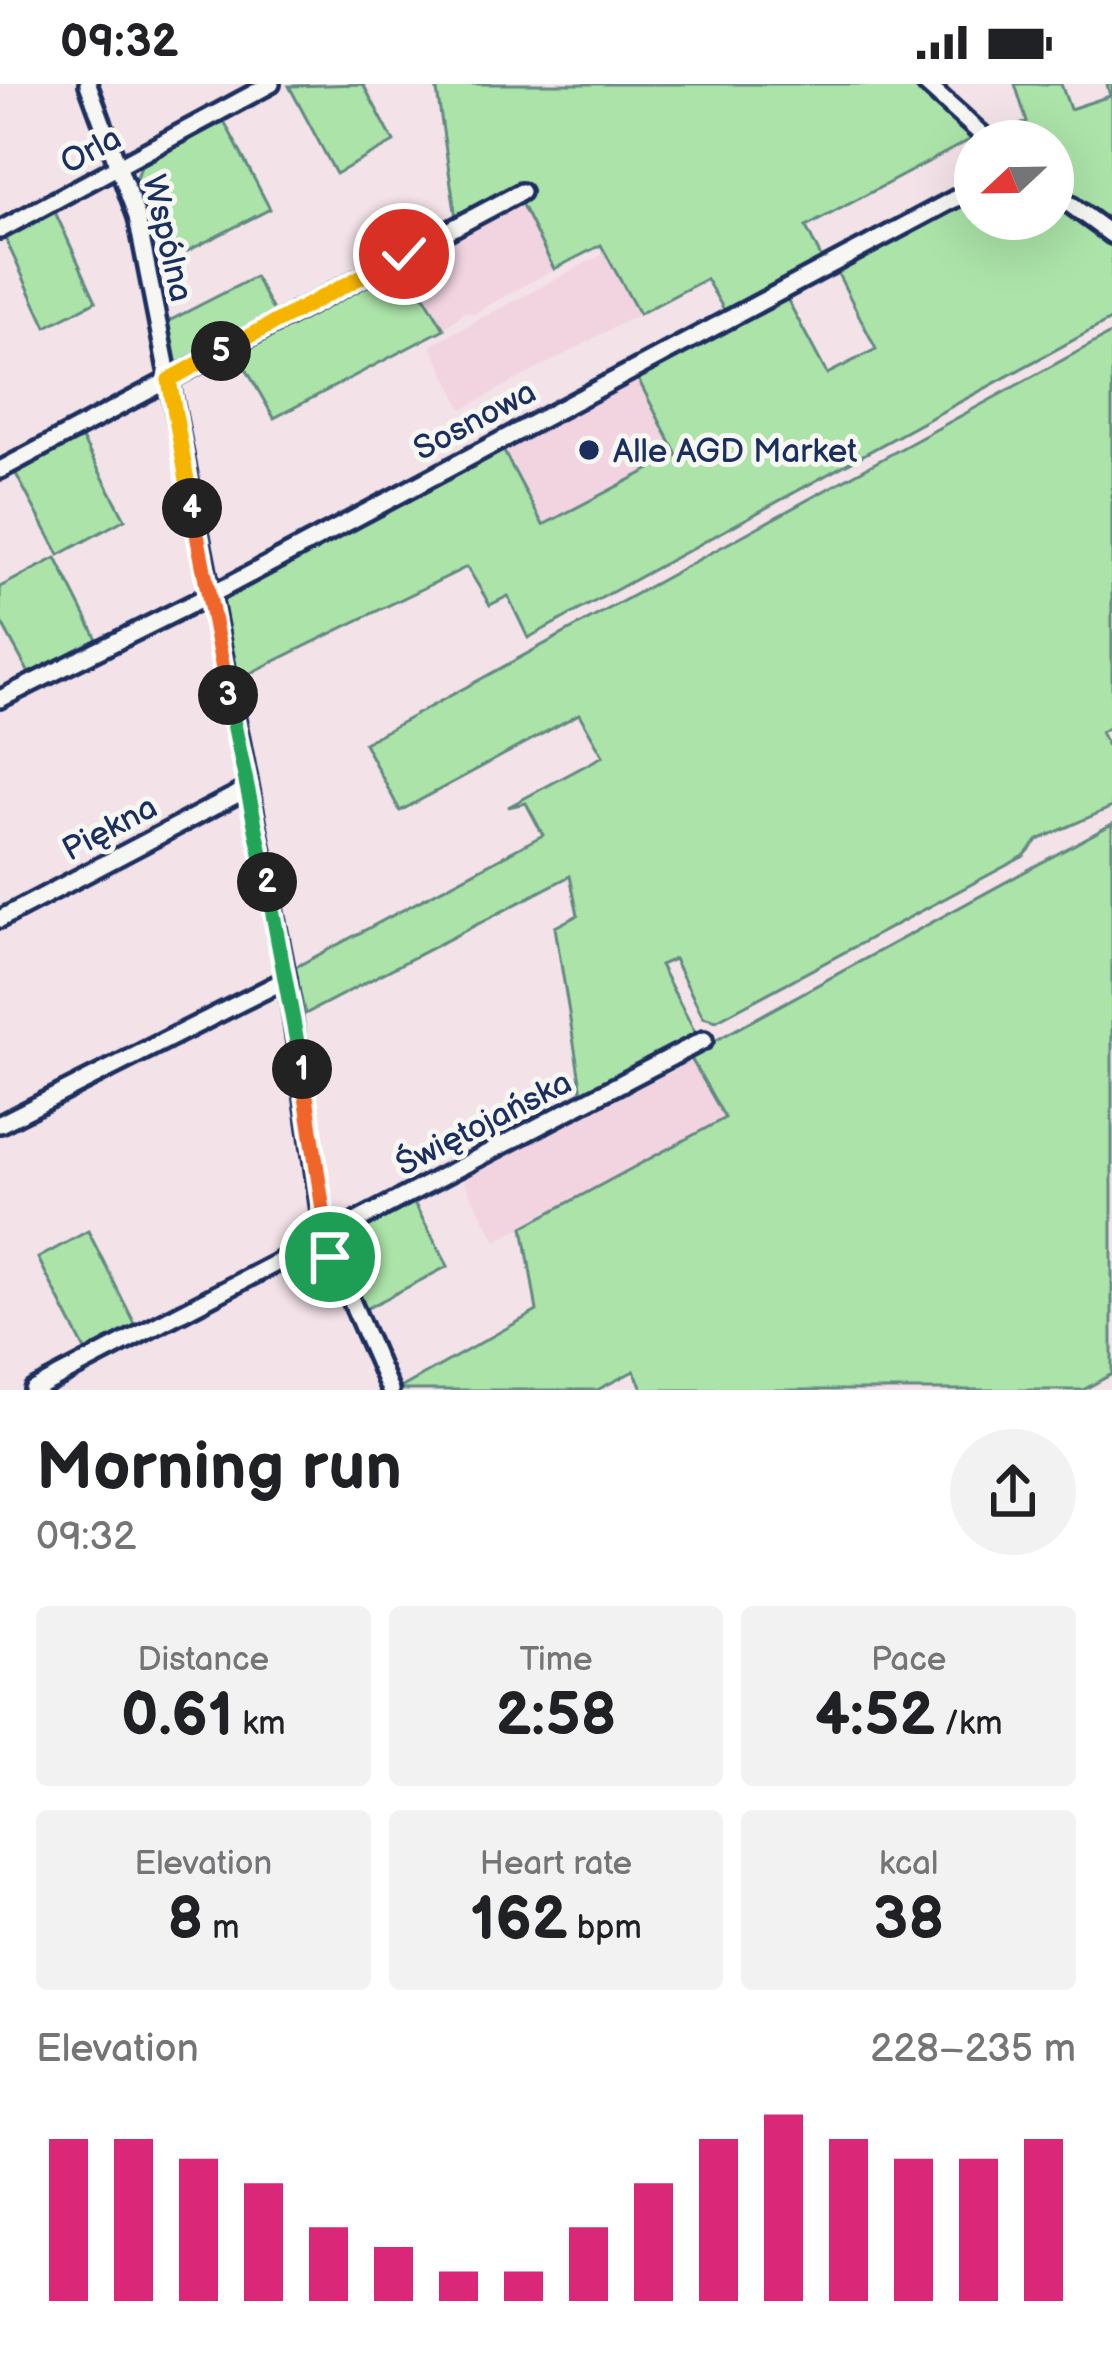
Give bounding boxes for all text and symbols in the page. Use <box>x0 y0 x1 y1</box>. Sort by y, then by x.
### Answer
text: 09:32 <box>60 15 178 70</box>
street label: Orla <box>54 118 128 183</box>
north arrow <box>954 120 1074 240</box>
map controls <box>954 120 1074 240</box>
street label: Wspólna <box>133 171 201 306</box>
pin <box>353 203 455 305</box>
icon: check <box>371 221 437 287</box>
pin: 5 <box>191 321 251 381</box>
text: 5 <box>211 331 231 371</box>
street label: Sosnowa <box>407 372 543 470</box>
place label: Alle AGD Market <box>613 432 857 472</box>
marker: Alle AGD Market <box>576 437 602 463</box>
pin: 4 <box>162 478 222 538</box>
text: 4 <box>182 488 202 528</box>
pin: 3 <box>198 665 258 725</box>
text: 3 <box>218 675 238 715</box>
street label: Piękna <box>56 787 164 870</box>
pin: 2 <box>237 852 297 912</box>
text: 2 <box>257 862 277 902</box>
pin: 1 <box>272 1039 332 1099</box>
text: 1 <box>295 1049 309 1089</box>
street label: Świętojańska <box>389 1062 578 1185</box>
pin <box>279 1206 381 1308</box>
icon: arrive <box>297 1224 363 1290</box>
text: Morning run <box>36 1429 402 1508</box>
button: share <box>950 1429 1076 1555</box>
text: 09:32 <box>36 1514 136 1561</box>
text: Distance <box>137 1640 269 1680</box>
text: Time <box>519 1640 593 1680</box>
text: Pace <box>871 1640 946 1680</box>
text: 0.61 <box>121 1680 233 1752</box>
text: 2:58 <box>495 1680 617 1752</box>
text: 4:52 <box>815 1680 935 1752</box>
text: km <box>233 1704 286 1744</box>
text: /km <box>935 1704 1002 1744</box>
text: Elevation <box>135 1844 272 1884</box>
text: Heart rate <box>480 1844 632 1884</box>
text: kcal <box>879 1844 938 1884</box>
text: 8 <box>167 1884 203 1956</box>
text: 162 <box>470 1884 568 1956</box>
text: 38 <box>873 1884 944 1956</box>
text: m <box>203 1908 239 1948</box>
text: bpm <box>568 1908 642 1948</box>
text: Elevation <box>36 2026 199 2073</box>
text: 228–235 m <box>870 2026 1076 2073</box>

